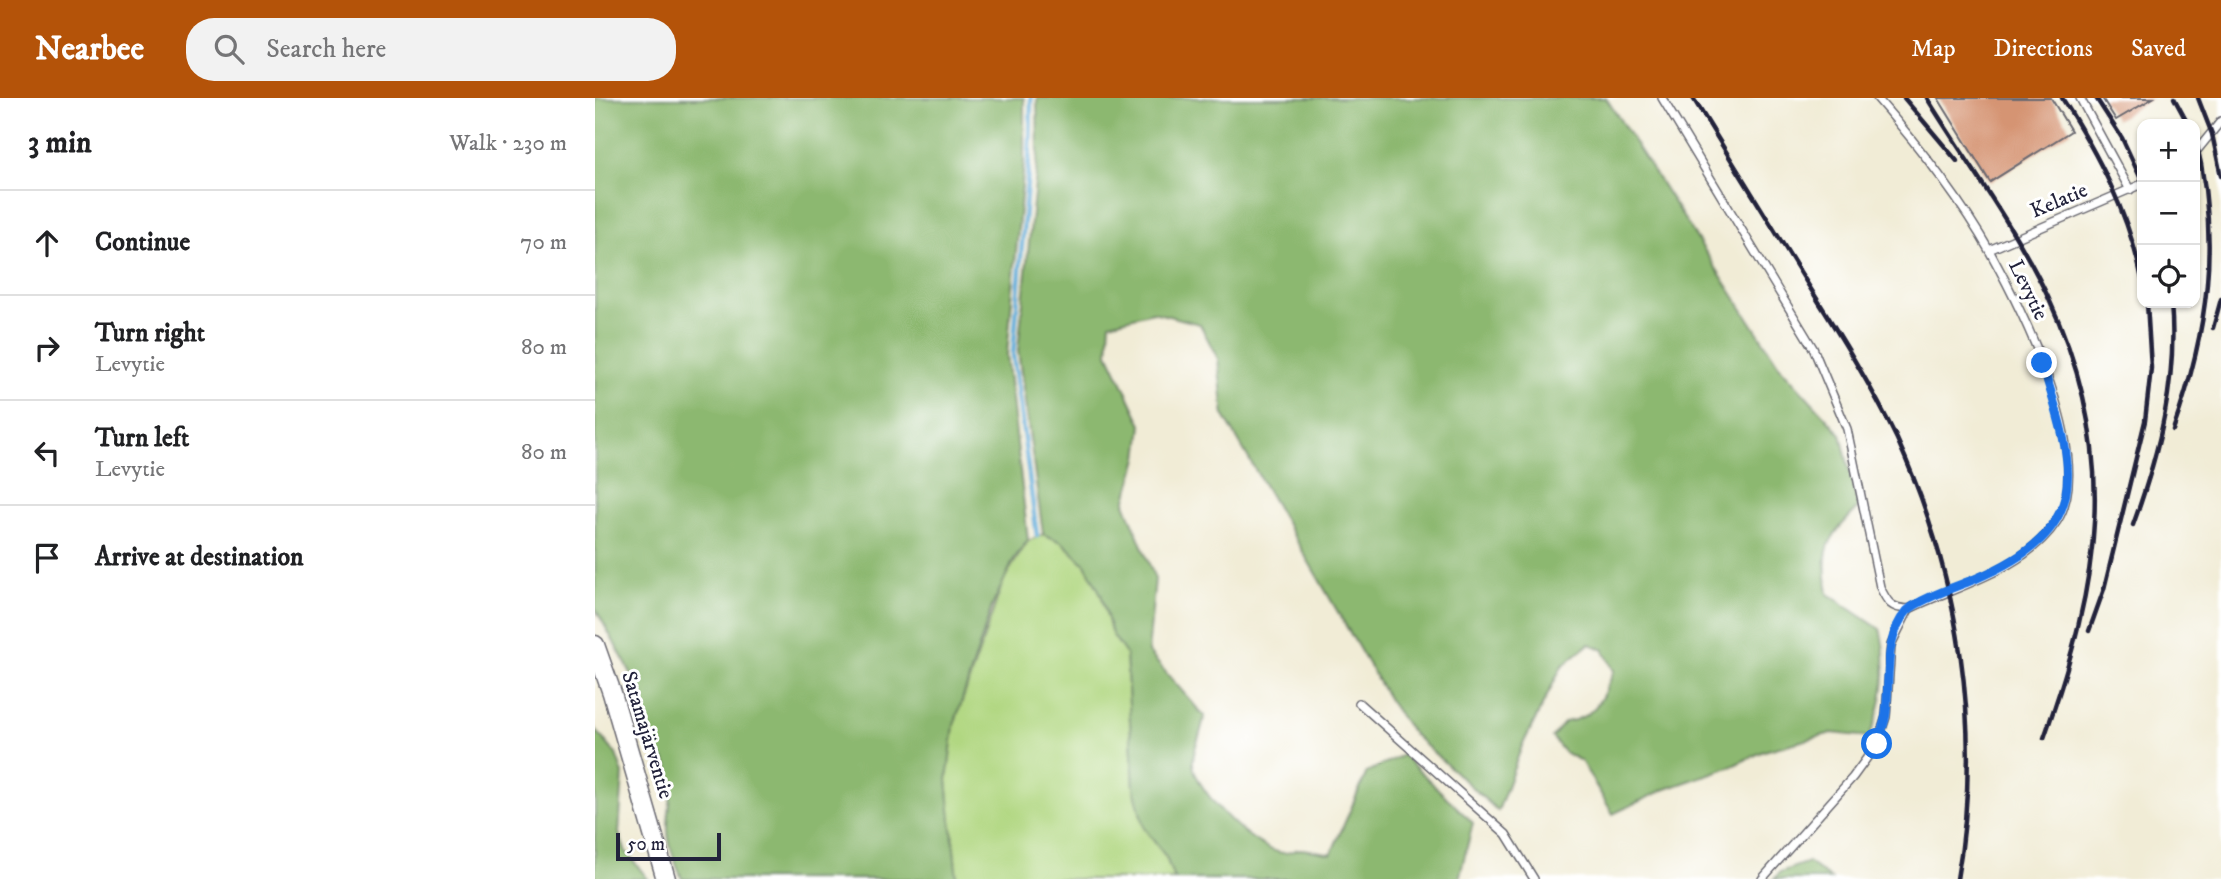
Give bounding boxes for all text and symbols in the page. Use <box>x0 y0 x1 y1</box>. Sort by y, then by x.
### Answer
search box <box>186 18 676 81</box>
text: Nearbee <box>35 29 144 70</box>
icon: search <box>210 30 248 68</box>
text: Search here <box>266 33 386 66</box>
text: Map <box>1911 34 1956 64</box>
text: Directions <box>1994 34 2093 64</box>
text: Saved <box>2131 34 2186 64</box>
map controls <box>2137 119 2200 308</box>
button: + <box>2137 119 2200 182</box>
text: 3 min <box>28 125 92 162</box>
text: Walk · 230 m <box>449 129 567 158</box>
street label: Kelatie <box>2027 177 2092 225</box>
button: − <box>2137 182 2200 245</box>
icon: ahead <box>28 224 66 262</box>
text: Continue <box>95 226 190 259</box>
text: 70 m <box>520 228 567 257</box>
button: locate <box>2137 245 2200 308</box>
street label: Levytie <box>2002 256 2054 325</box>
text: Turn right <box>95 317 205 350</box>
icon: right <box>28 329 66 367</box>
text: 80 m <box>521 333 567 362</box>
route end <box>2026 347 2057 378</box>
text: Levytie <box>95 350 165 379</box>
text: Turn left <box>95 422 189 455</box>
icon: left <box>28 434 66 472</box>
text: 80 m <box>521 438 567 467</box>
text: Levytie <box>95 455 165 484</box>
icon: arrive <box>28 539 66 577</box>
text: Arrive at destination <box>95 541 304 574</box>
street label: Satamajärventie <box>615 668 679 802</box>
route start <box>1861 728 1892 759</box>
scale bar <box>616 830 721 862</box>
text: 50 m <box>627 833 665 856</box>

